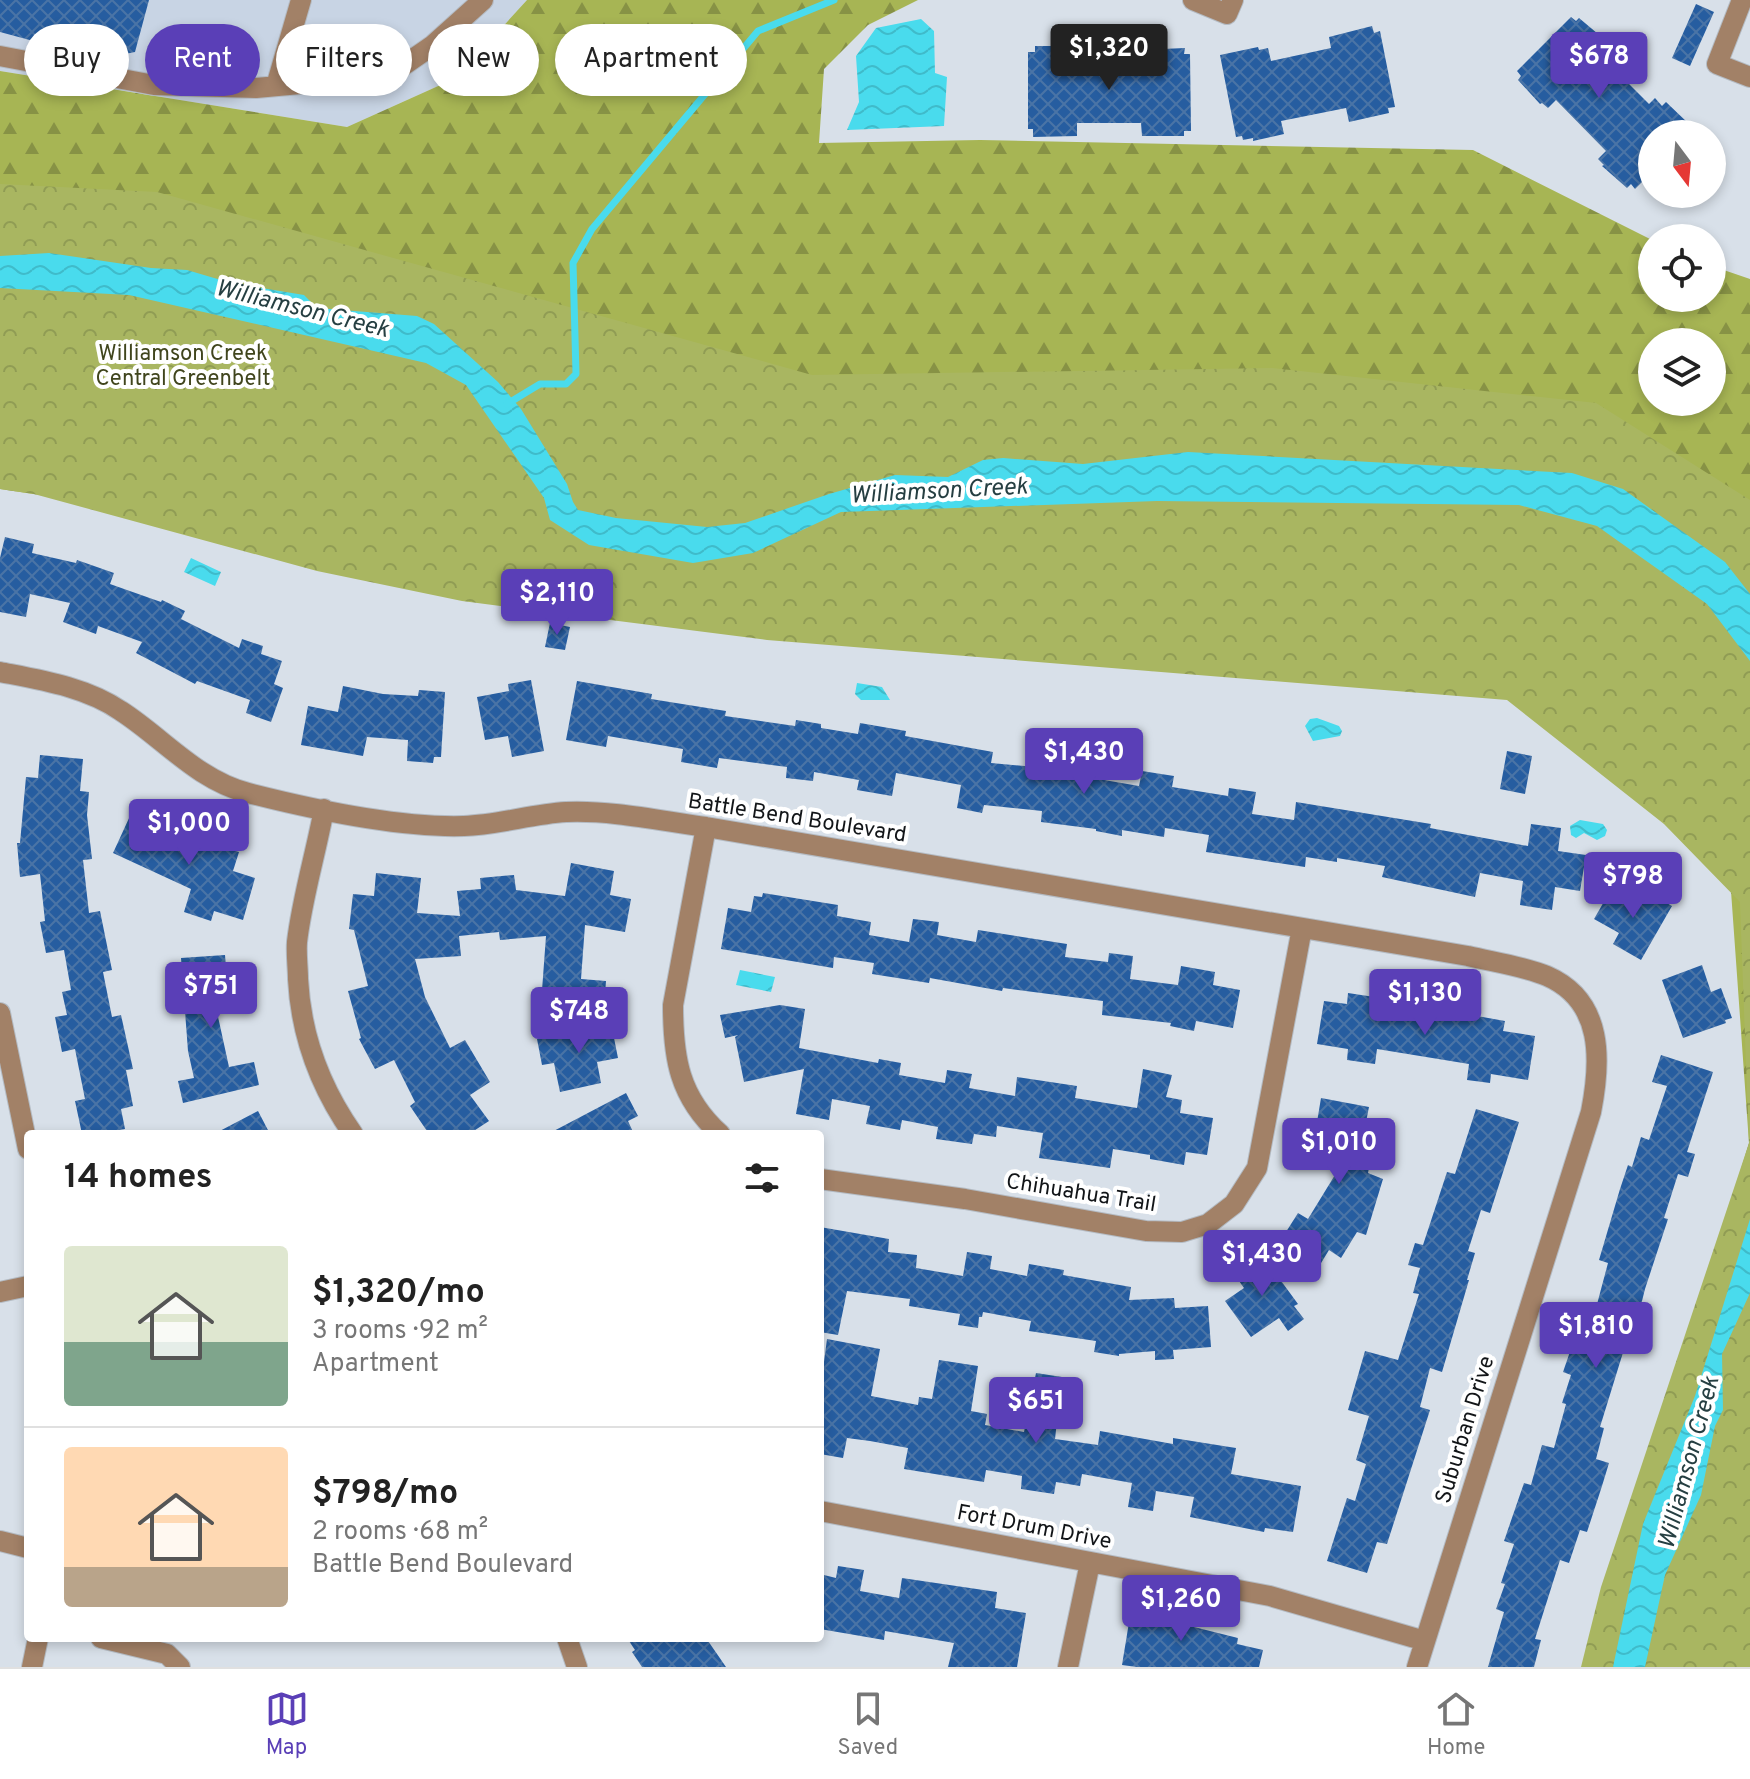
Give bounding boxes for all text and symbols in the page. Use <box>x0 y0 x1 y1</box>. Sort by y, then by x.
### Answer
chip: Buy <box>24 24 129 96</box>
chip: Rent <box>145 24 260 96</box>
chip: Filters <box>276 24 412 96</box>
chip: New <box>428 24 539 96</box>
chip: Apartment <box>555 24 747 96</box>
pin: $1,320 <box>1044 24 1174 92</box>
pin: $678 <box>1552 32 1646 100</box>
text: $1,320 <box>1069 33 1149 66</box>
text: $678 <box>1568 41 1630 74</box>
north arrow <box>1638 120 1726 208</box>
map controls <box>1638 120 1726 416</box>
button: locate <box>1638 224 1726 312</box>
water label: Williamson Creek <box>212 274 393 346</box>
button: layers <box>1638 328 1726 416</box>
park label: Williamson Creek Central Greenbelt <box>96 341 270 393</box>
water label: Williamson Creek <box>850 472 1029 512</box>
pin: $2,110 <box>492 569 622 637</box>
text: $2,110 <box>519 578 595 611</box>
pin: $1,430 <box>1019 728 1149 796</box>
text: $1,430 <box>1043 737 1125 770</box>
street label: Battle Bend Boulevard <box>686 788 908 850</box>
pin: $1,000 <box>124 799 254 867</box>
text: $1,000 <box>147 808 231 841</box>
pin: $798 <box>1586 852 1680 920</box>
text: $798 <box>1602 861 1664 894</box>
pin: $751 <box>164 962 258 1030</box>
pin: $1,130 <box>1360 969 1490 1037</box>
text: $751 <box>183 971 239 1004</box>
text: $1,130 <box>1387 978 1463 1011</box>
pin: $748 <box>532 987 626 1055</box>
text: $748 <box>549 996 609 1029</box>
pin: $1,010 <box>1274 1118 1404 1186</box>
text: $1,010 <box>1300 1127 1378 1160</box>
icon: filters <box>740 1156 784 1200</box>
text: 14 homes <box>64 1157 213 1200</box>
street label: Chihuahua Trail <box>1004 1169 1158 1219</box>
pin: $1,430 <box>1197 1230 1327 1298</box>
text: $1,430 <box>1221 1239 1303 1272</box>
text: $1,320/mo <box>312 1272 485 1315</box>
icon: home <box>128 1278 224 1374</box>
pin: $1,810 <box>1531 1302 1661 1370</box>
text: $1,810 <box>1558 1311 1634 1344</box>
text: 3 rooms · 92 m² <box>312 1315 488 1348</box>
text: Apartment <box>312 1348 439 1381</box>
street label: Suburban Drive <box>1431 1353 1501 1507</box>
water label: Williamson Creek <box>1653 1373 1728 1553</box>
pin: $651 <box>989 1377 1083 1445</box>
text: $651 <box>1007 1386 1065 1419</box>
text: $798/mo <box>312 1473 458 1516</box>
icon: home <box>128 1479 224 1575</box>
street label: Fort Drum Drive <box>954 1500 1114 1556</box>
text: 2 rooms · 68 m² <box>312 1516 488 1549</box>
text: Battle Bend Boulevard <box>312 1549 573 1582</box>
pin: $1,260 <box>1116 1575 1246 1643</box>
text: $1,260 <box>1140 1584 1222 1617</box>
tab: Map <box>265 1687 309 1762</box>
tab: Saved <box>838 1687 898 1762</box>
tab: Home <box>1427 1687 1485 1762</box>

